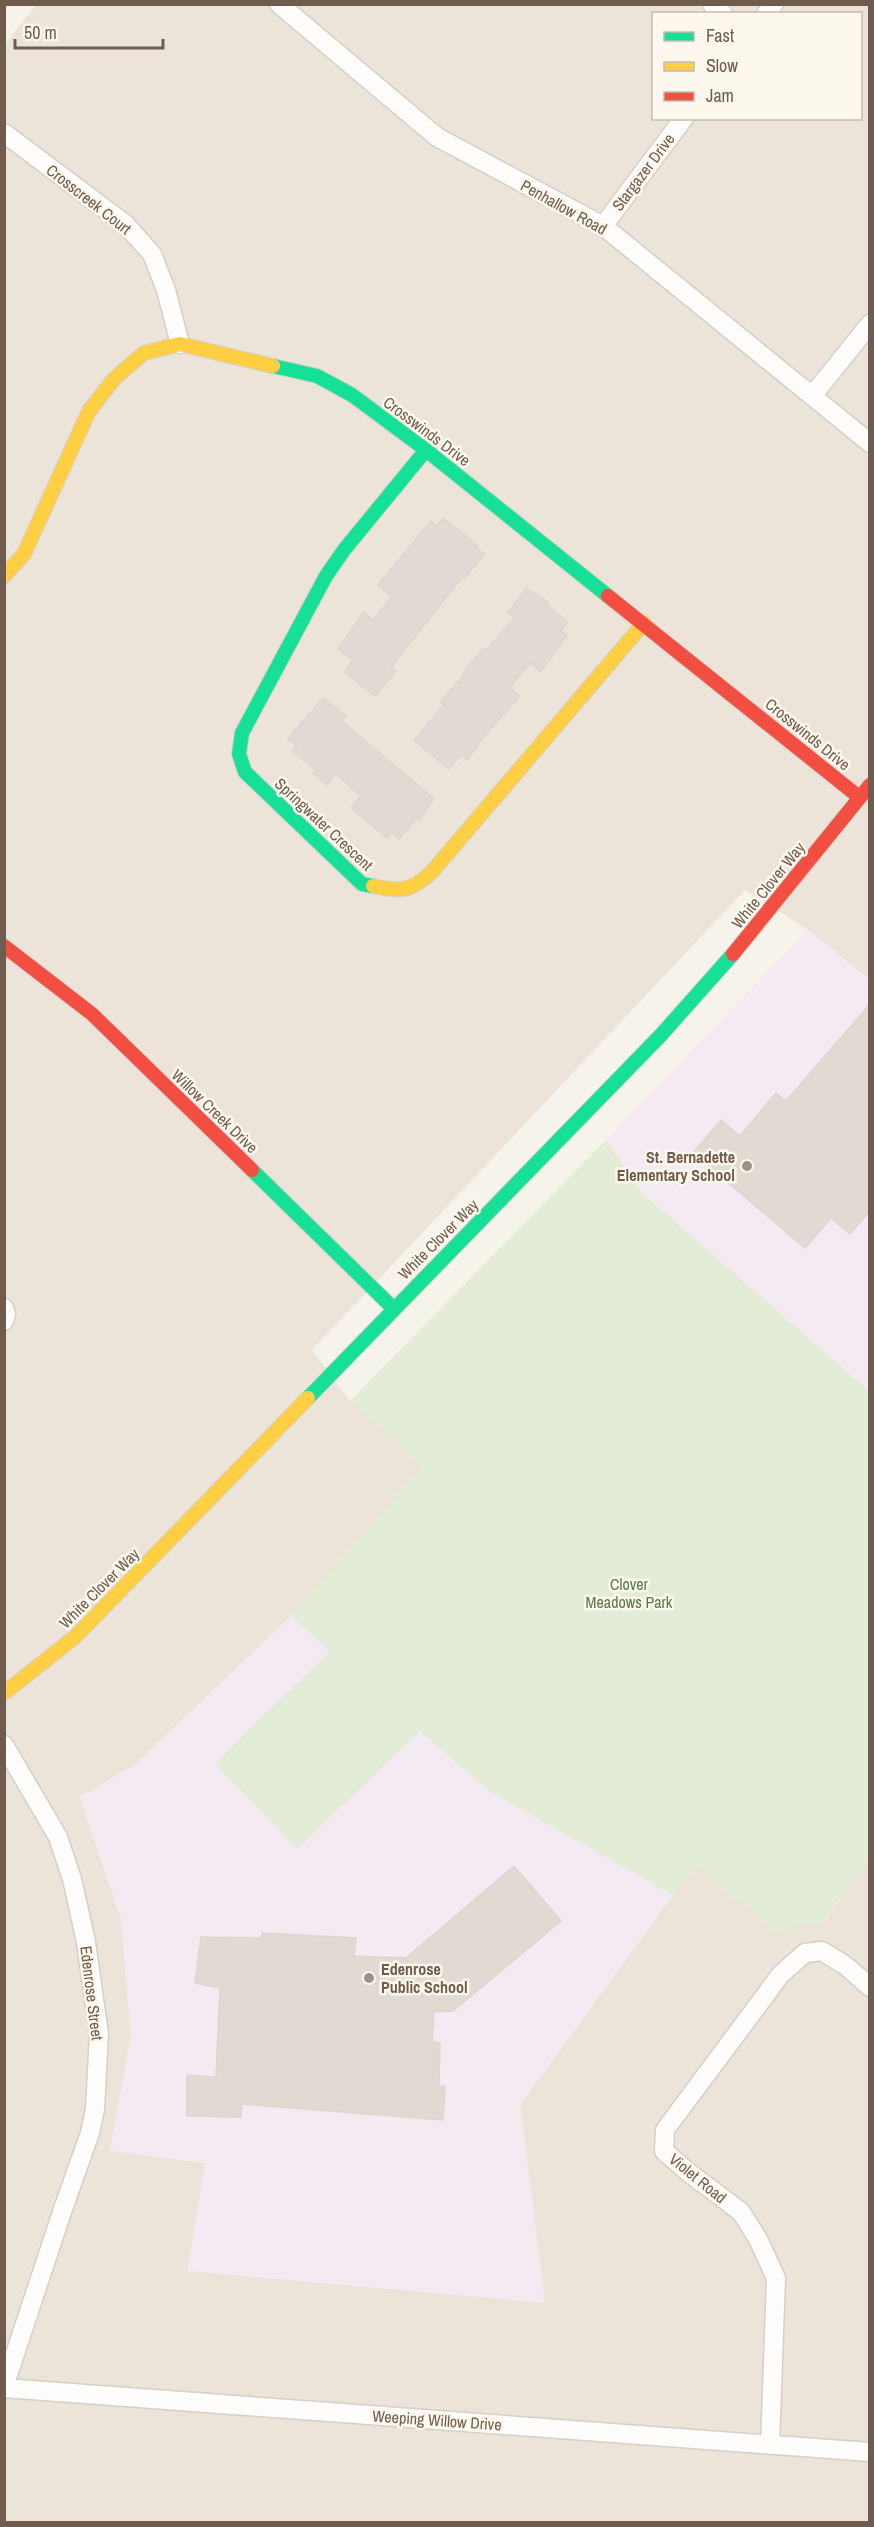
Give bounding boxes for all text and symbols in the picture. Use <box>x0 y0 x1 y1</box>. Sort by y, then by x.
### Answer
scale bar <box>15 12 164 50</box>
legend <box>652 12 862 120</box>
text: 50 m <box>24 20 57 45</box>
text: Fast <box>706 23 734 48</box>
text: Slow <box>706 53 738 78</box>
text: Jam <box>706 83 734 108</box>
street label: Stargazer Drive <box>607 129 679 215</box>
street label: Crosscreek Court <box>42 159 136 239</box>
street label: Penhallow Road <box>517 174 611 240</box>
street label: Crosswinds Drive <box>379 391 475 471</box>
street label: Crosswinds Drive <box>761 693 855 775</box>
street label: Springwater Crescent <box>270 773 378 876</box>
street label: White Clover Way <box>726 837 810 933</box>
street label: Willow Creek Drive <box>167 1064 263 1158</box>
place label: St. Bernadette Elementary School <box>617 1146 735 1186</box>
marker: St. Bernadette Elementary School <box>740 1159 754 1173</box>
street label: White Clover Way <box>393 1194 483 1284</box>
street label: White Clover Way <box>54 1543 144 1633</box>
park label: Clover Meadows Park <box>586 1573 673 1613</box>
street label: Edenrose Street <box>75 1945 109 2042</box>
place label: Edenrose Public School <box>381 1958 468 1998</box>
marker: Edenrose Public School <box>362 1971 376 1985</box>
street label: Violet Road <box>665 2148 731 2208</box>
street label: Weeping Willow Drive <box>372 2405 502 2435</box>

